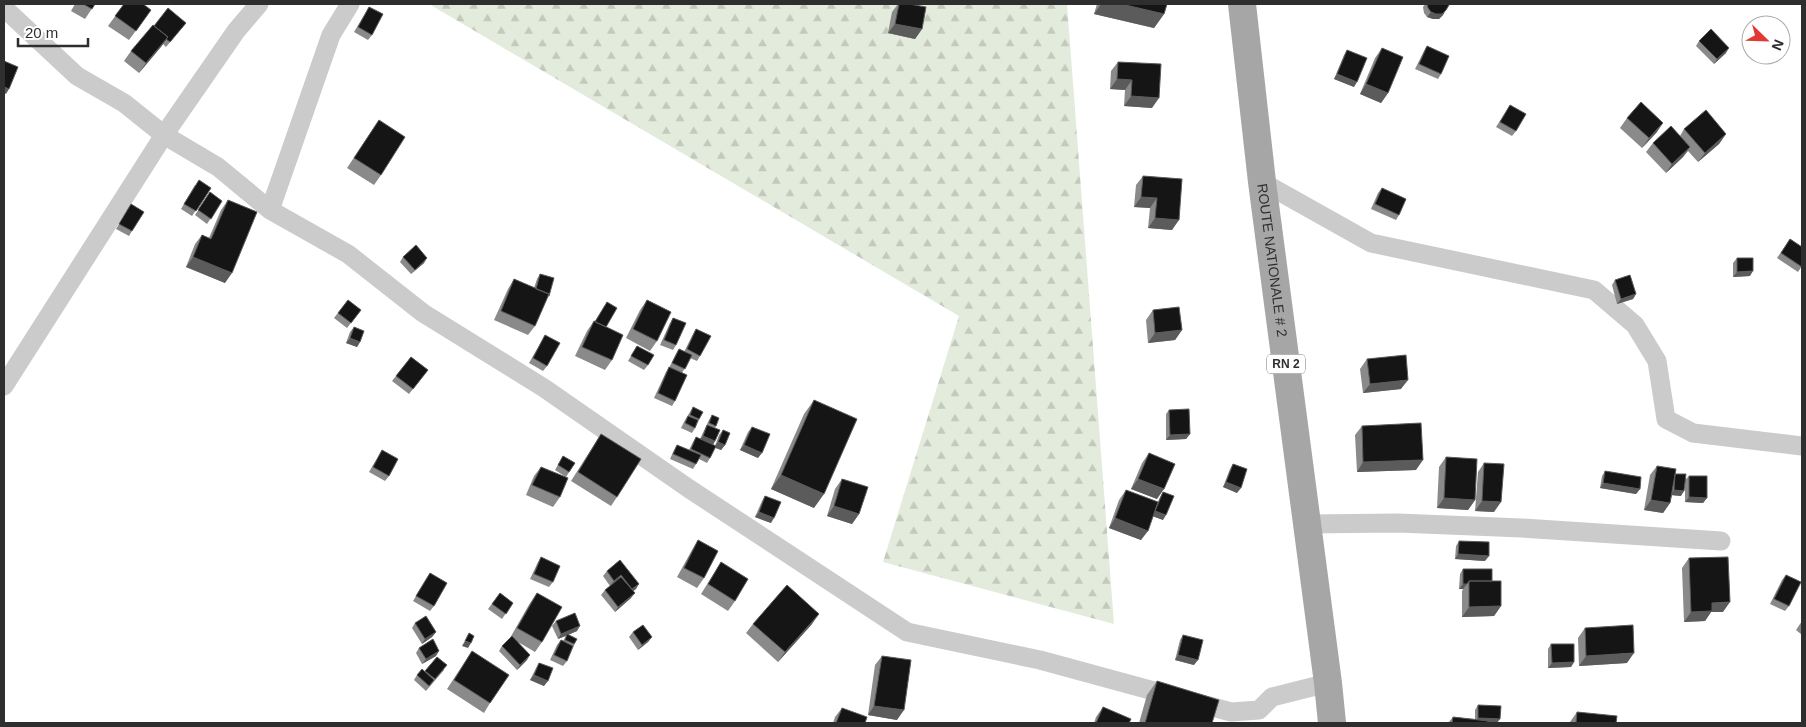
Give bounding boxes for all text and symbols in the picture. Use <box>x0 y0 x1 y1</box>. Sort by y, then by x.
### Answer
scale bar <box>18 15 88 47</box>
north arrow <box>1741 15 1791 65</box>
text: 20 m <box>25 24 58 41</box>
text: N <box>1769 37 1787 53</box>
street label: ROUTE NATIONALE # 2 <box>1254 182 1290 338</box>
road number: RN 2 <box>1267 354 1305 374</box>

